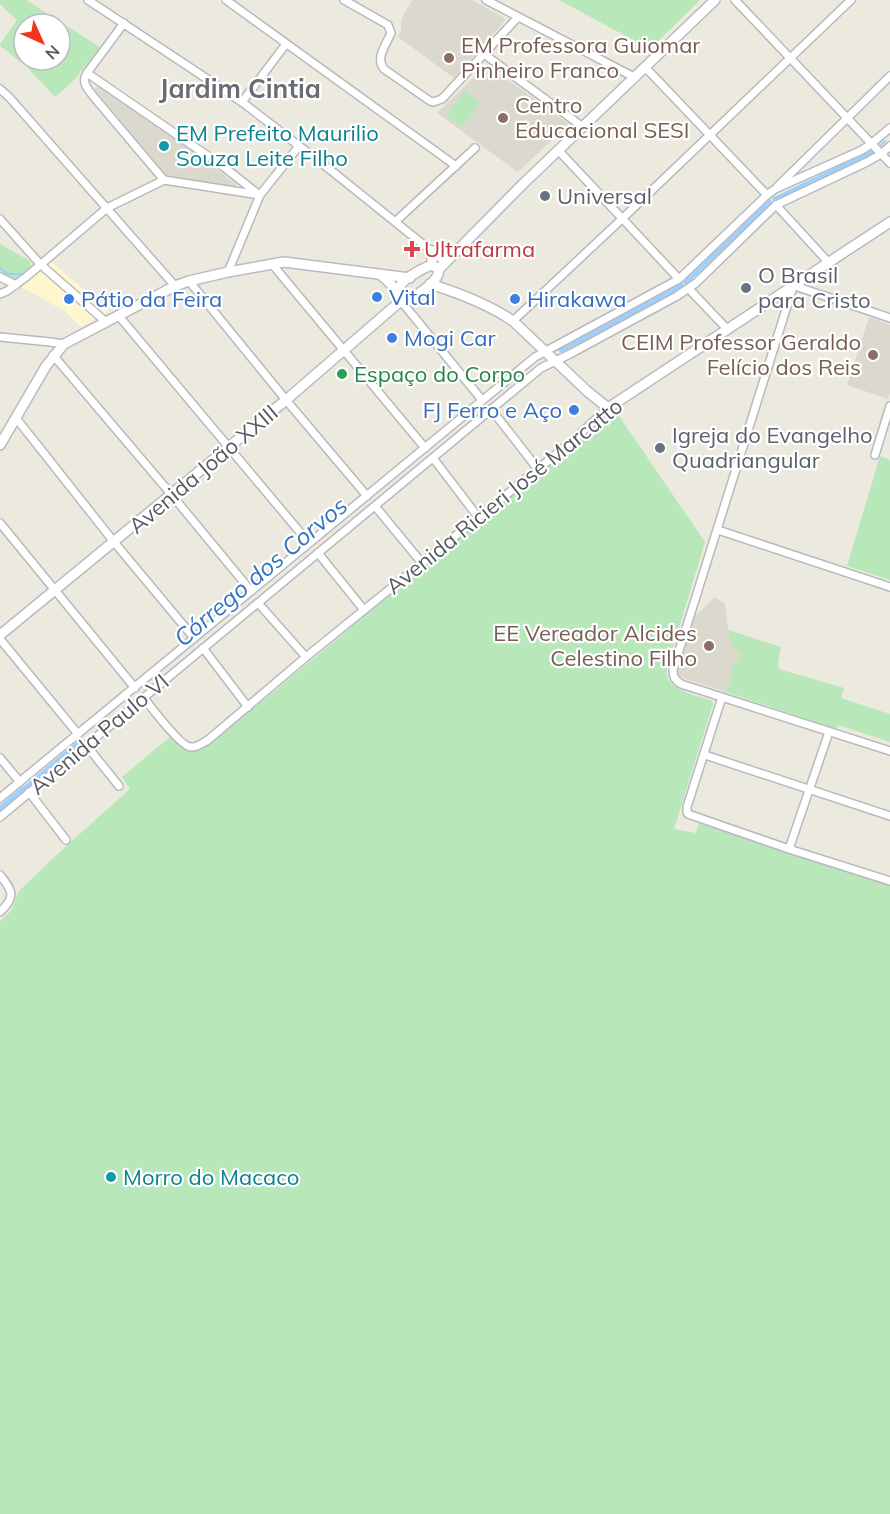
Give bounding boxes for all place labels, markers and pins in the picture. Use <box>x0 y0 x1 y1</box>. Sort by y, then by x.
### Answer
place label: EM Professora Guiomar Pinheiro Franco <box>461 31 700 84</box>
marker: EM Professora Guiomar Pinheiro Franco <box>442 51 456 65</box>
place label: Centro Educacional SESI <box>515 91 689 144</box>
marker: Centro Educacional SESI <box>496 111 510 125</box>
place label: EM Prefeito Maurilio Souza Leite Filho <box>176 119 379 172</box>
marker: EM Prefeito Maurilio Souza Leite Filho <box>157 139 171 153</box>
place label: Universal <box>557 182 652 210</box>
marker: Universal <box>538 189 552 203</box>
place label: Ultrafarma <box>424 235 535 263</box>
marker: Ultrafarma <box>405 242 419 256</box>
place label: O Brasil para Cristo <box>758 261 870 314</box>
marker: O Brasil para Cristo <box>739 281 753 295</box>
place label: Vital <box>389 283 436 311</box>
place label: Pátio da Feira <box>81 285 222 313</box>
place label: Hirakawa <box>527 285 627 313</box>
marker: Vital <box>370 290 384 304</box>
marker: Pátio da Feira <box>62 292 76 306</box>
marker: Hirakawa <box>508 292 522 306</box>
place label: Mogi Car <box>404 324 496 352</box>
place label: CEIM Professor Geraldo Felício dos Reis <box>621 328 861 381</box>
marker: Mogi Car <box>385 331 399 345</box>
marker: CEIM Professor Geraldo Felício dos Reis <box>866 348 880 362</box>
place label: Espaço do Corpo <box>354 360 525 388</box>
marker: Espaço do Corpo <box>335 367 349 381</box>
place label: FJ Ferro e Aço <box>423 396 562 424</box>
marker: FJ Ferro e Aço <box>567 403 581 417</box>
place label: Igreja do Evangelho Quadriangular <box>672 421 873 474</box>
marker: Igreja do Evangelho Quadriangular <box>653 441 667 455</box>
place label: EE Vereador Alcides Celestino Filho <box>493 619 697 672</box>
marker: EE Vereador Alcides Celestino Filho <box>702 639 716 653</box>
place label: Morro do Macaco <box>123 1163 299 1191</box>
marker: Morro do Macaco <box>104 1170 118 1184</box>

